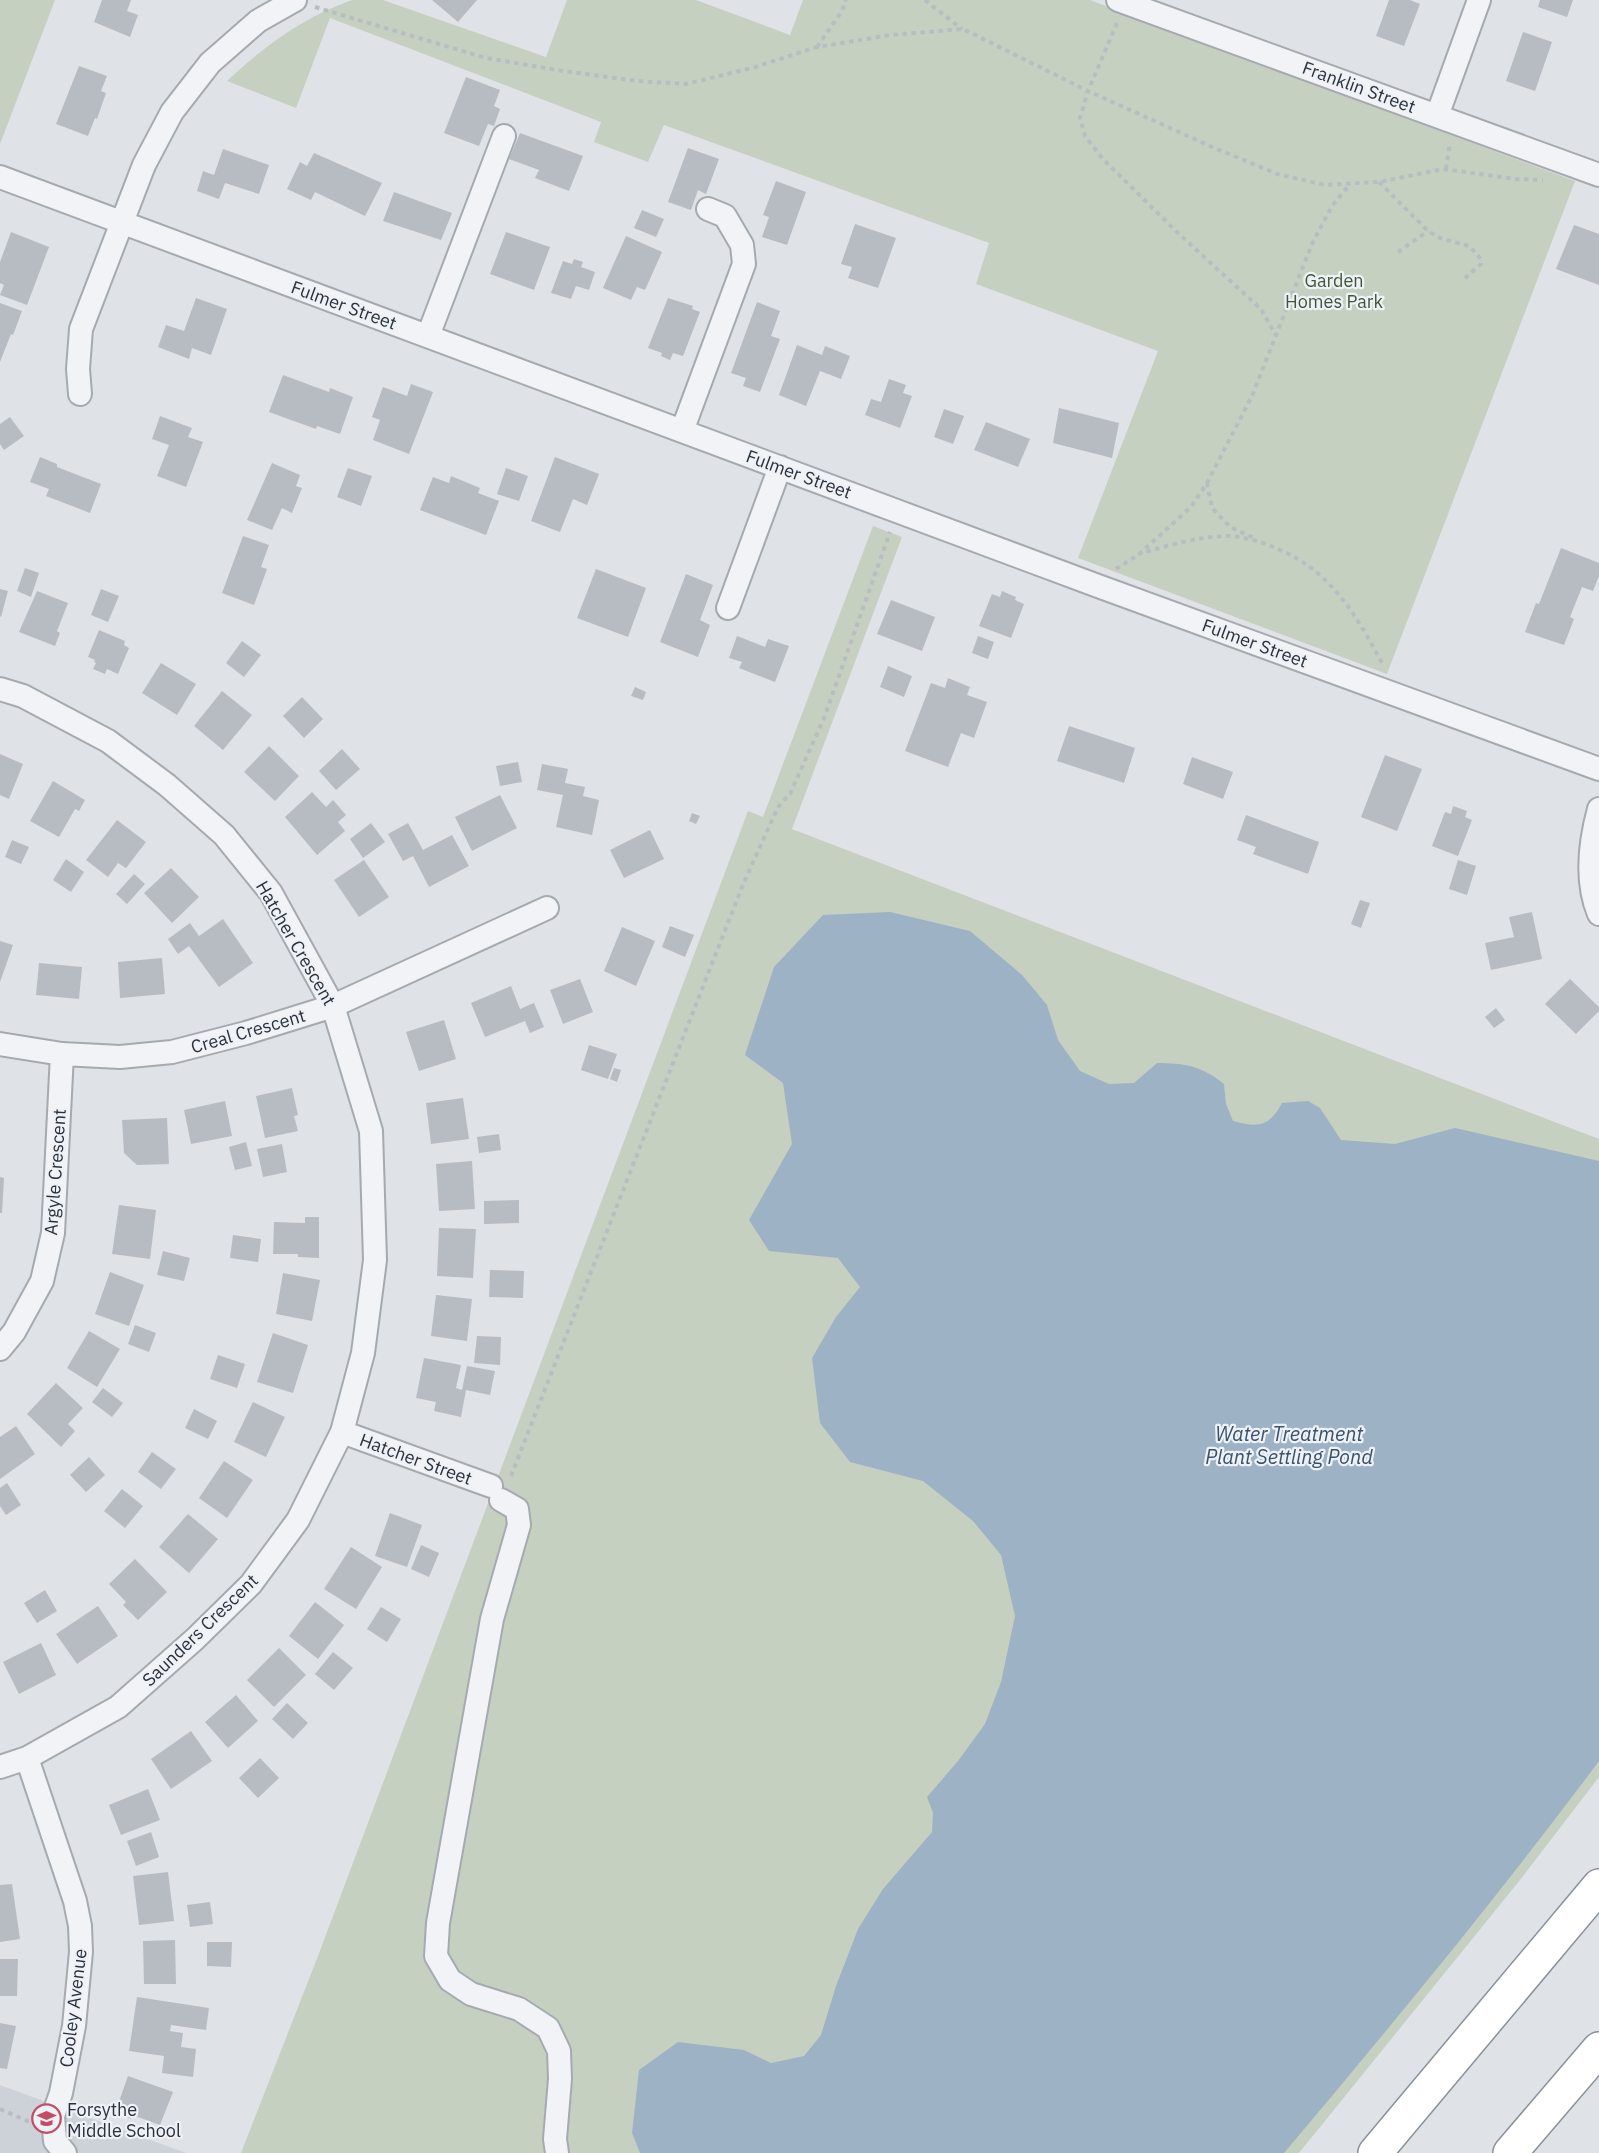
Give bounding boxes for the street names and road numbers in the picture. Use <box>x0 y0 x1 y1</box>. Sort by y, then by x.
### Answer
street label: Franklin Street <box>1299 56 1419 118</box>
street label: Fulmer Street <box>288 275 400 335</box>
street label: Fulmer Street <box>743 444 855 504</box>
street label: Fulmer Street <box>1199 613 1311 673</box>
street label: Hatcher Crescent <box>251 876 341 1010</box>
street label: Creal Crescent <box>188 1004 308 1058</box>
street label: Argyle Crescent <box>39 1108 71 1236</box>
street label: Hatcher Street <box>357 1428 475 1490</box>
street label: Saunders Crescent <box>137 1569 263 1691</box>
street label: Cooley Avenue <box>54 1947 92 2069</box>

